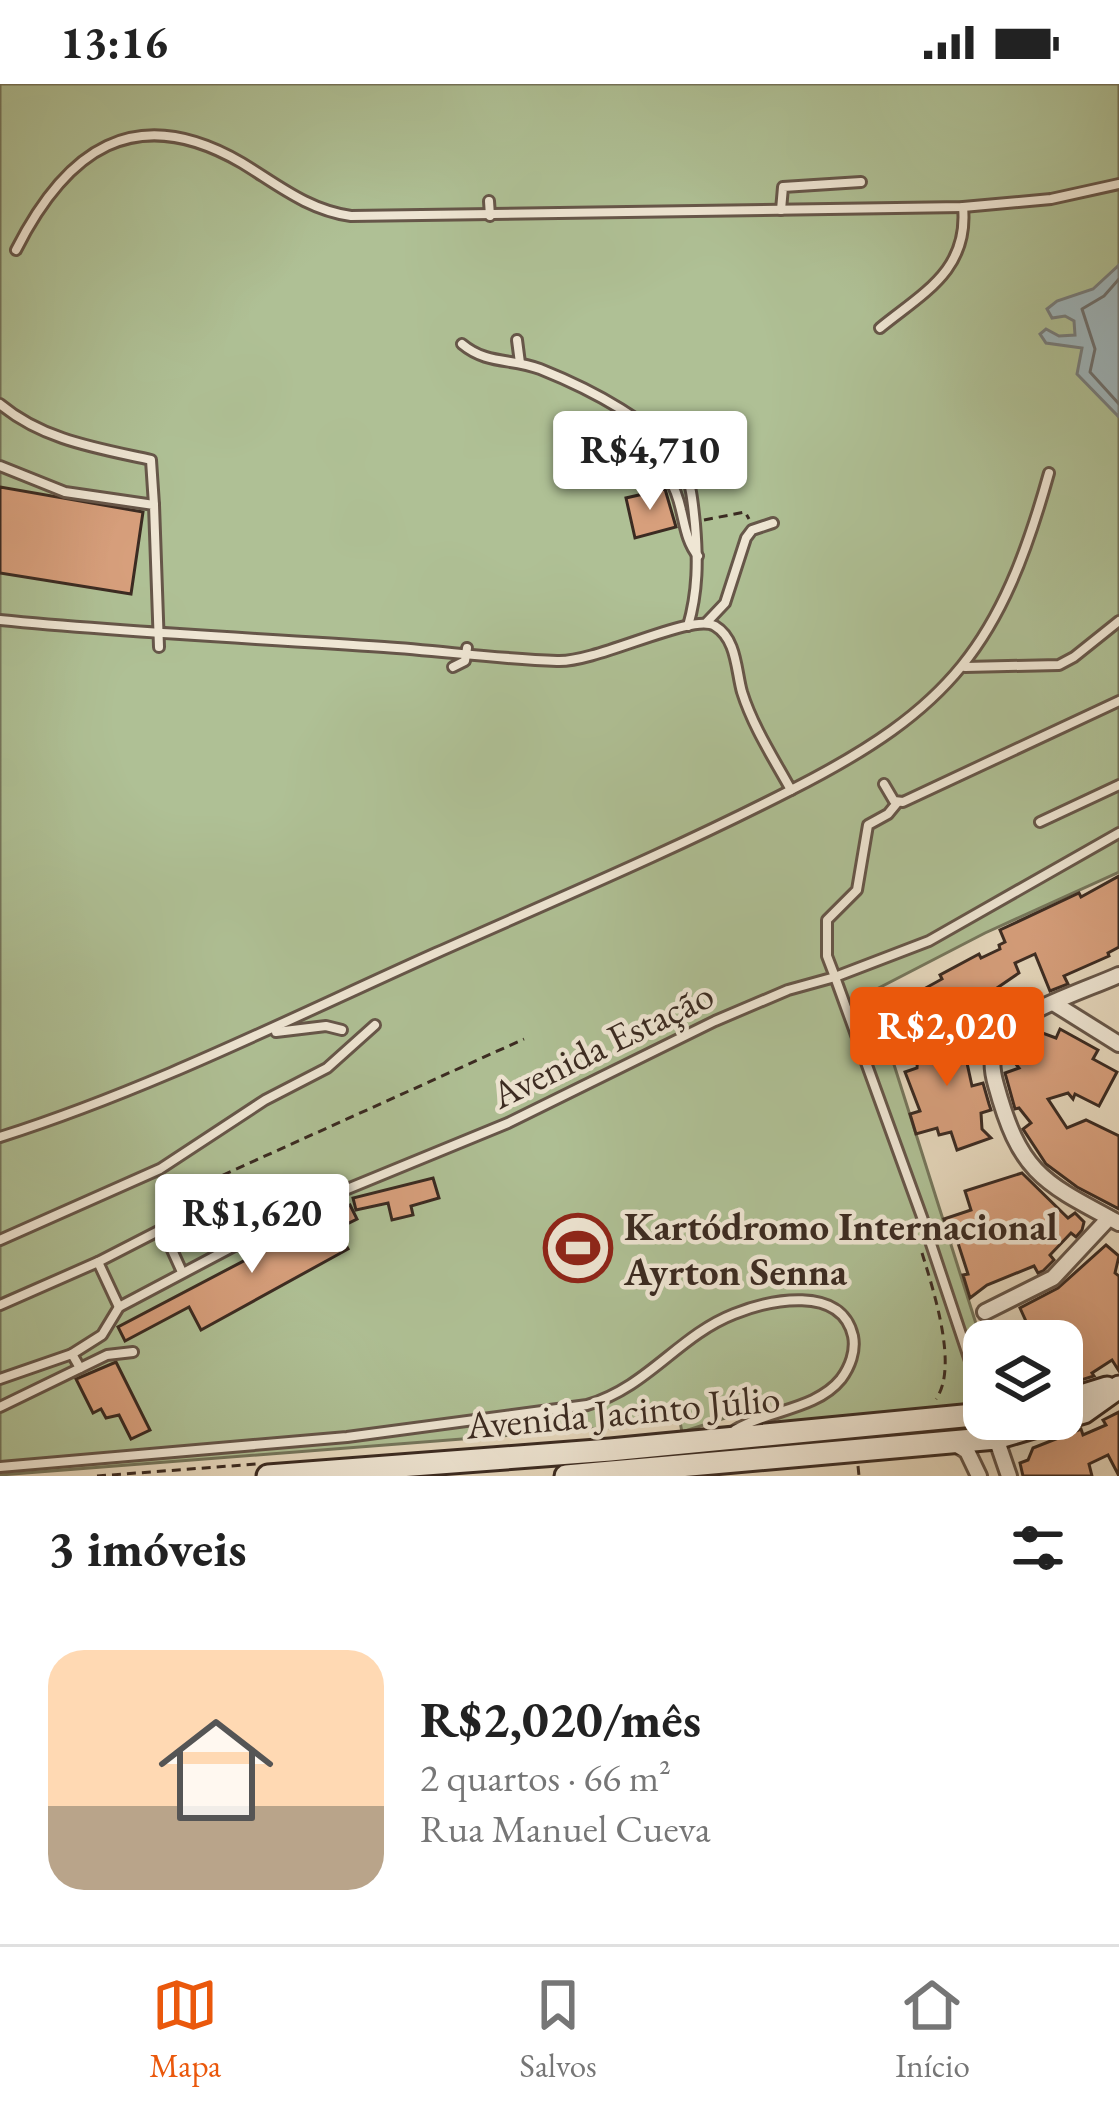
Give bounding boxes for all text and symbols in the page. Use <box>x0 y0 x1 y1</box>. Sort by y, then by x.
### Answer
text: 13:16 <box>60 13 168 71</box>
pin: R$4,710 <box>539 411 761 513</box>
text: R$4,710 <box>580 424 720 475</box>
street label: Avenida Estação <box>482 969 722 1121</box>
pin: R$2,020 <box>836 987 1058 1089</box>
text: R$2,020 <box>877 1000 1017 1051</box>
pin: R$1,620 <box>141 1174 363 1276</box>
text: R$1,620 <box>182 1187 322 1238</box>
place label: Kartódromo Internacional Ayrton Senna <box>623 1201 1058 1297</box>
sports icon: Kartódromo Internacional Ayrton Senna <box>543 1213 613 1283</box>
map controls <box>963 1320 1083 1440</box>
button: layers <box>963 1320 1083 1440</box>
street label: Avenida Jacinto Júlio <box>463 1372 782 1451</box>
text: 3 imóveis <box>48 1515 247 1581</box>
icon: filters <box>1005 1515 1071 1581</box>
text: R$2,020/mês <box>420 1686 701 1752</box>
icon: home <box>144 1698 288 1842</box>
text: 2 quartos · 66 m² <box>420 1752 671 1803</box>
text: Rua Manuel Cueva <box>420 1803 711 1854</box>
tab: Mapa <box>149 1972 221 2087</box>
tab: Salvos <box>520 1972 597 2087</box>
tab: Início <box>895 1972 970 2087</box>

